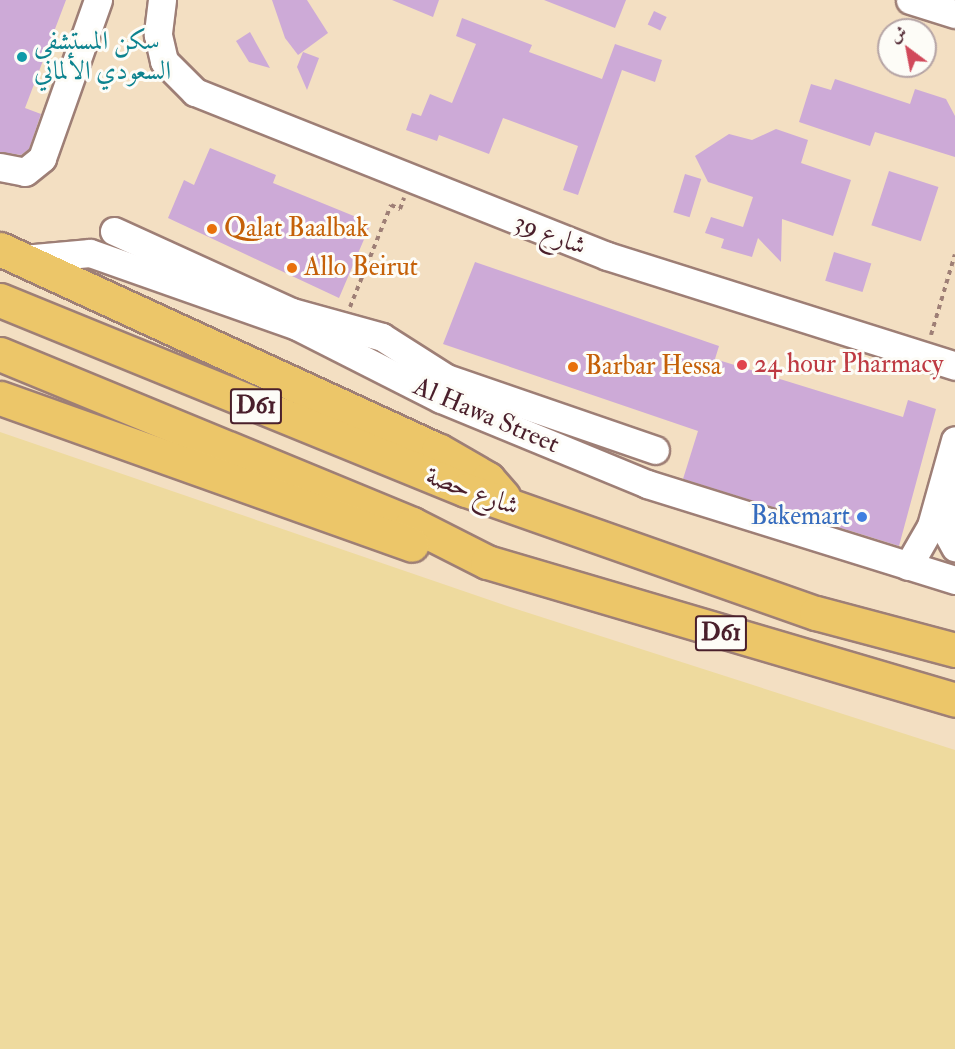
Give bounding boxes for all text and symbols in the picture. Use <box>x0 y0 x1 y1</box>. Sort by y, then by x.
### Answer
north arrow <box>877 18 937 78</box>
text: ش <box>886 22 911 47</box>
place label: سكن المستشفى السعودي الألماني <box>34 26 171 88</box>
marker: سكن المستشفى السعودي الألماني <box>15 50 29 64</box>
street label: شارع 39 <box>510 207 590 263</box>
place label: Qalat Baalbak <box>224 213 369 245</box>
marker: Qalat Baalbak <box>205 222 219 236</box>
place label: Allo Beirut <box>304 252 418 284</box>
marker: Allo Beirut <box>285 261 299 275</box>
place label: 24 hour Pharmacy <box>754 349 943 381</box>
place label: Barbar Hessa <box>585 351 721 383</box>
marker: 24 hour Pharmacy <box>735 358 749 372</box>
marker: Barbar Hessa <box>566 360 580 374</box>
street label: Al Hawa Street <box>408 371 564 461</box>
road number: D61 <box>229 385 283 427</box>
street label: شارع حصة <box>421 461 523 523</box>
place label: Bakemart <box>750 501 850 533</box>
marker: Bakemart <box>855 510 869 524</box>
road number: D61 <box>694 612 748 654</box>

